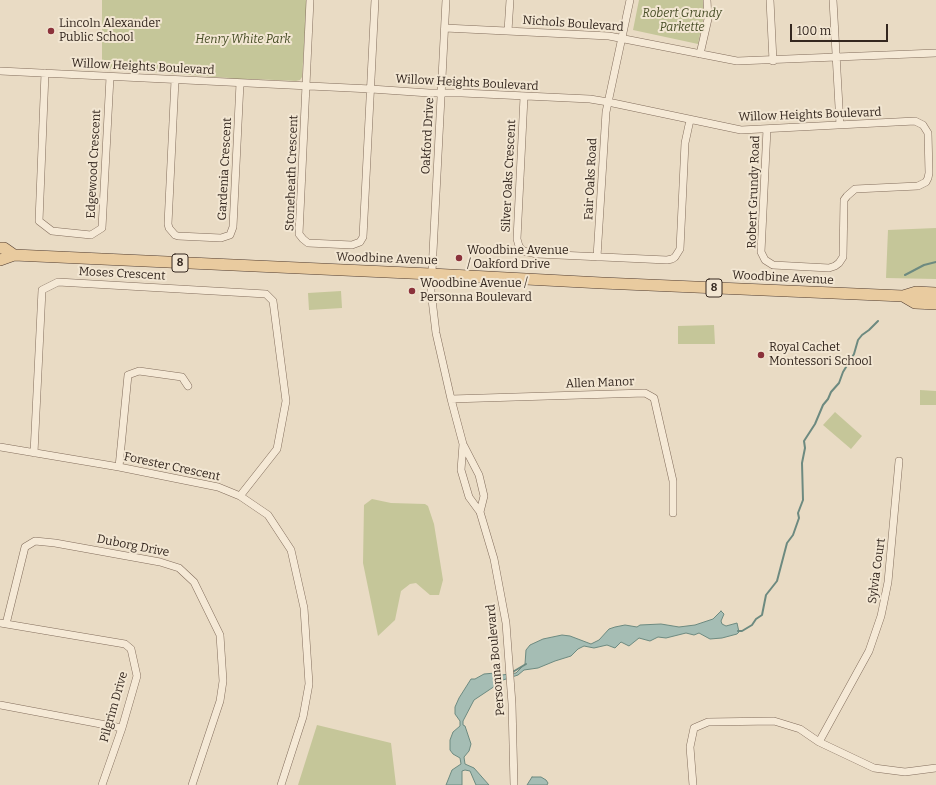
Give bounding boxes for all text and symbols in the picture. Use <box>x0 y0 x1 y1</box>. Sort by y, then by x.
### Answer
park label: Robert Grundy Parkette <box>642 7 722 35</box>
street label: Nichols Boulevard <box>522 13 624 35</box>
scale bar <box>792 16 890 42</box>
place label: Lincoln Alexander Public School <box>59 17 160 45</box>
text: 100 m <box>797 24 831 38</box>
marker: Lincoln Alexander Public School <box>46 26 56 36</box>
park label: Henry White Park <box>195 33 291 47</box>
street label: Willow Heights Boulevard <box>71 56 215 78</box>
street label: Willow Heights Boulevard <box>395 72 539 94</box>
street label: Oakford Drive <box>419 97 437 175</box>
street label: Willow Heights Boulevard <box>738 105 882 125</box>
street label: Edgewood Crescent <box>84 109 104 219</box>
street label: Stoneheath Crescent <box>283 115 301 231</box>
street label: Gardenia Crescent <box>215 117 235 221</box>
street label: Silver Oaks Crescent <box>499 119 519 233</box>
street label: Robert Grundy Road <box>745 135 763 249</box>
street label: Fair Oaks Road <box>582 138 600 220</box>
place label: Woodbine Avenue / Oakford Drive <box>467 244 569 272</box>
street label: Woodbine Avenue <box>336 250 438 268</box>
marker: Woodbine Avenue / Oakford Drive <box>454 253 464 263</box>
road number: 8 <box>172 254 188 272</box>
street label: Moses Crescent <box>78 265 166 283</box>
street label: Woodbine Avenue <box>732 268 834 288</box>
place label: Woodbine Avenue / Personna Boulevard <box>420 277 532 305</box>
road number: 8 <box>706 279 722 297</box>
marker: Woodbine Avenue / Personna Boulevard <box>407 286 417 296</box>
place label: Royal Cachet Montessori School <box>769 341 872 369</box>
marker: Royal Cachet Montessori School <box>756 350 766 360</box>
street label: Allen Manor <box>565 375 635 391</box>
street label: Forester Crescent <box>123 450 221 484</box>
street label: Duborg Drive <box>96 532 170 560</box>
street label: Sylvia Court <box>865 537 889 605</box>
street label: Personna Boulevard <box>484 604 508 716</box>
street label: Pilgrim Drive <box>97 670 131 744</box>

